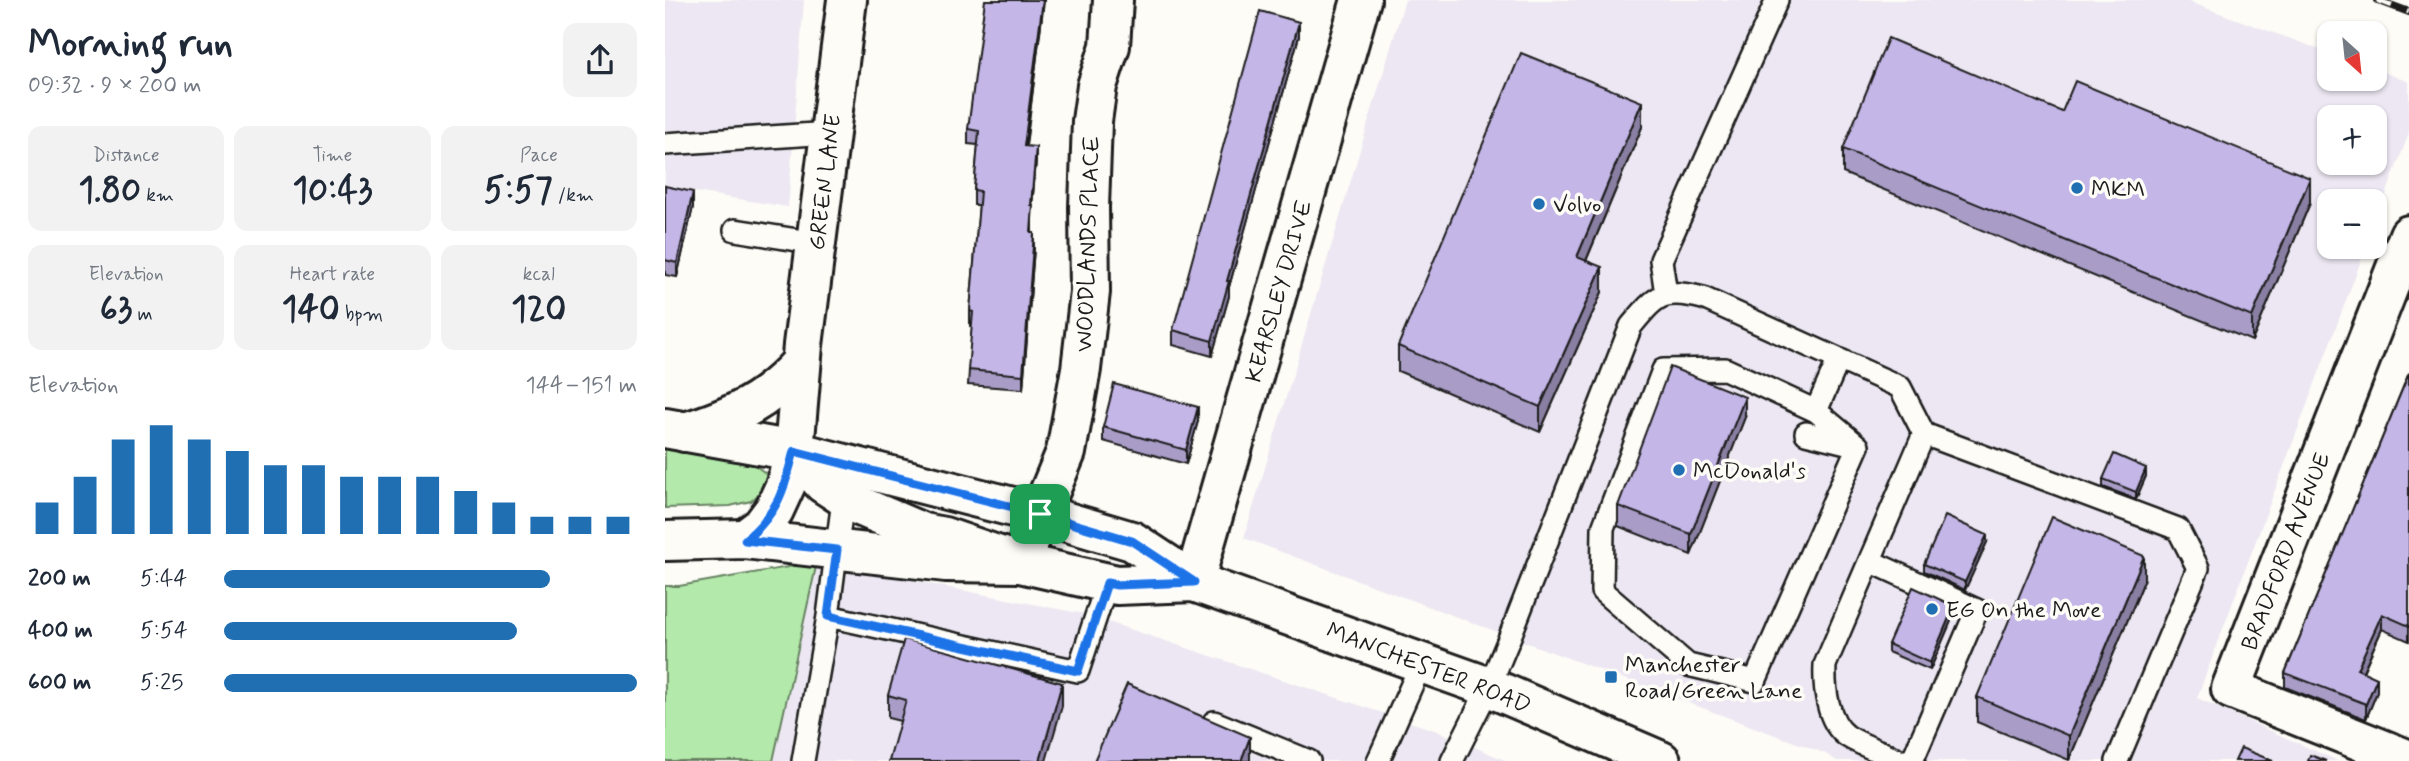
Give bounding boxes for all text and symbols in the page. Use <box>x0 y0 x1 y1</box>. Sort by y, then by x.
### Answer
text: Morning run <box>28 20 233 69</box>
north arrow <box>2317 21 2387 91</box>
map controls <box>2317 21 2387 259</box>
button: share <box>563 23 637 97</box>
text: 09:32 · 9 × 200 m <box>28 71 202 101</box>
button: + <box>2317 105 2387 175</box>
street label: GREEN LANE <box>803 112 849 252</box>
street label: WOODLANDS PLACE <box>1070 135 1108 353</box>
text: Distance <box>93 143 160 168</box>
text: Time <box>313 143 352 168</box>
text: Pace <box>520 143 558 168</box>
text: 1.80 <box>78 168 141 214</box>
text: 10:43 <box>292 168 373 214</box>
text: 5:57 <box>484 168 553 214</box>
place label: MKM <box>2091 175 2145 205</box>
marker: MKM <box>2069 180 2085 196</box>
text: km <box>141 183 174 208</box>
text: /km <box>553 183 594 208</box>
button: − <box>2317 189 2387 259</box>
place label: Volvo <box>1553 191 1601 221</box>
marker: Volvo <box>1531 196 1547 212</box>
street label: KEARSLEY DRIVE <box>1240 197 1320 386</box>
text: Elevation <box>89 262 164 287</box>
text: Heart rate <box>290 262 375 287</box>
text: kcal <box>523 262 555 287</box>
text: 63 <box>100 287 132 333</box>
text: 140 <box>282 287 340 333</box>
text: 120 <box>511 287 566 333</box>
text: m <box>132 302 153 327</box>
text: bpm <box>340 302 383 327</box>
text: Elevation <box>28 371 119 401</box>
text: 144–151 m <box>525 371 637 401</box>
street label: BRADFORD AVENUE <box>2235 449 2338 655</box>
place label: McDonald's <box>1693 457 1806 487</box>
marker: McDonald's <box>1671 462 1687 478</box>
pin <box>1010 484 1070 544</box>
icon: arrive <box>1021 495 1059 533</box>
text: 200 m <box>28 564 91 594</box>
text: 5:44 <box>140 564 187 594</box>
place label: EG On the Move <box>1946 596 2101 626</box>
marker: EG On the Move <box>1924 601 1940 617</box>
text: 400 m <box>28 616 93 646</box>
text: 5:54 <box>140 616 188 646</box>
street label: MANCHESTER ROAD <box>1322 616 1535 722</box>
place label: Manchester Road/Green Lane <box>1625 651 1802 707</box>
text: 600 m <box>28 668 91 698</box>
text: 5:25 <box>140 668 183 698</box>
marker: Manchester Road/Green Lane <box>1603 669 1619 685</box>

